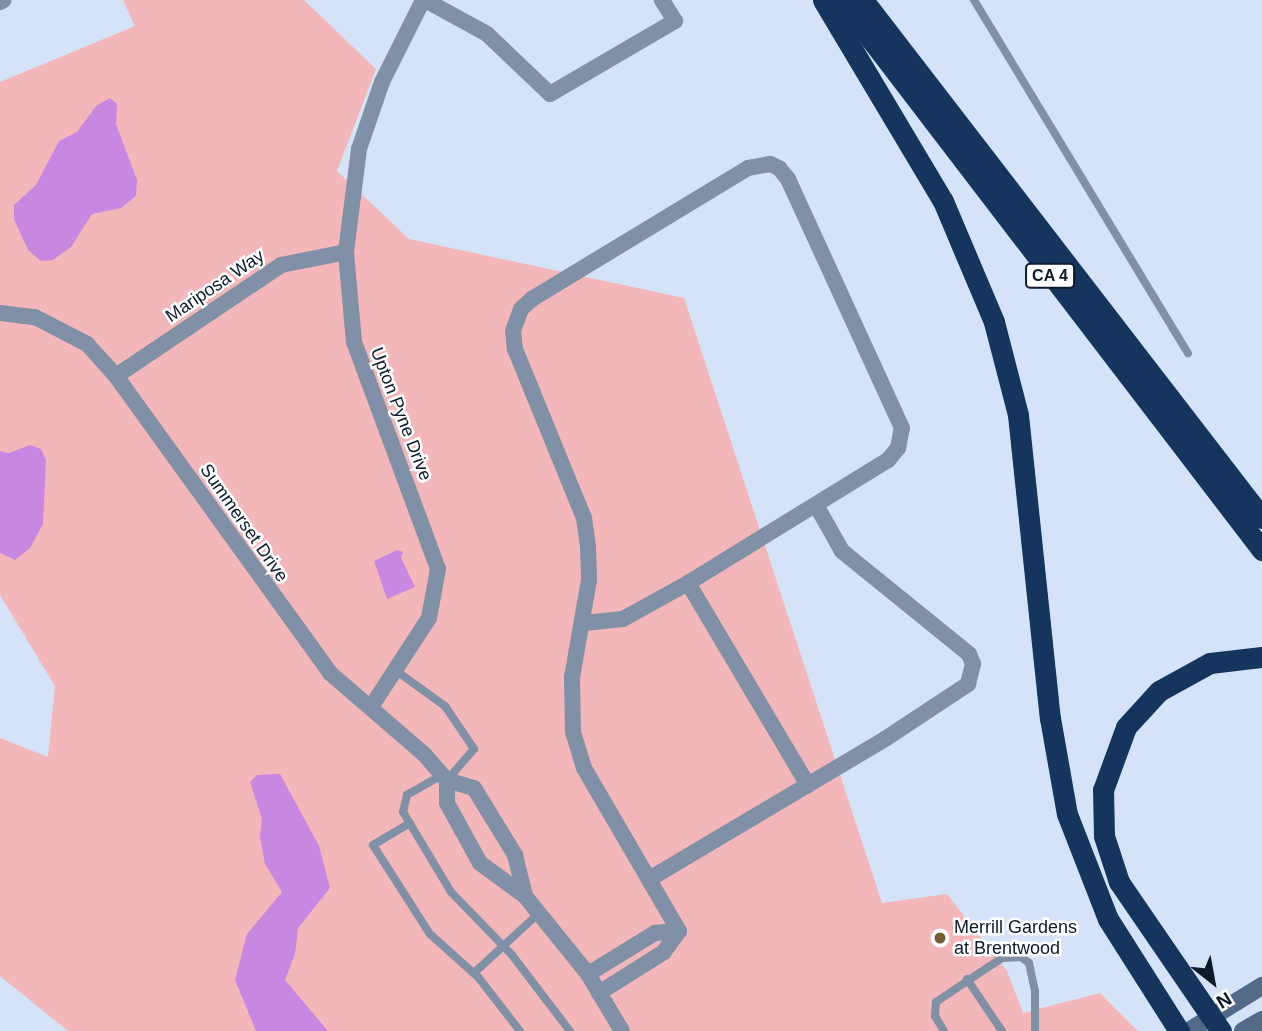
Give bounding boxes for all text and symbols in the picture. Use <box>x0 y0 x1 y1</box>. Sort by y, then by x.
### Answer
street label: Mariposa Way <box>162 245 268 327</box>
road number: CA 4 <box>1024 264 1076 288</box>
street label: Upton Pyne Drive <box>366 344 436 484</box>
street label: Summerset Drive <box>195 460 293 586</box>
place label: Merrill Gardens at Brentwood <box>954 917 1077 960</box>
marker: Merrill Gardens at Brentwood <box>932 930 948 946</box>
north arrow <box>1178 947 1248 1017</box>
text: N <box>1213 988 1235 1013</box>

